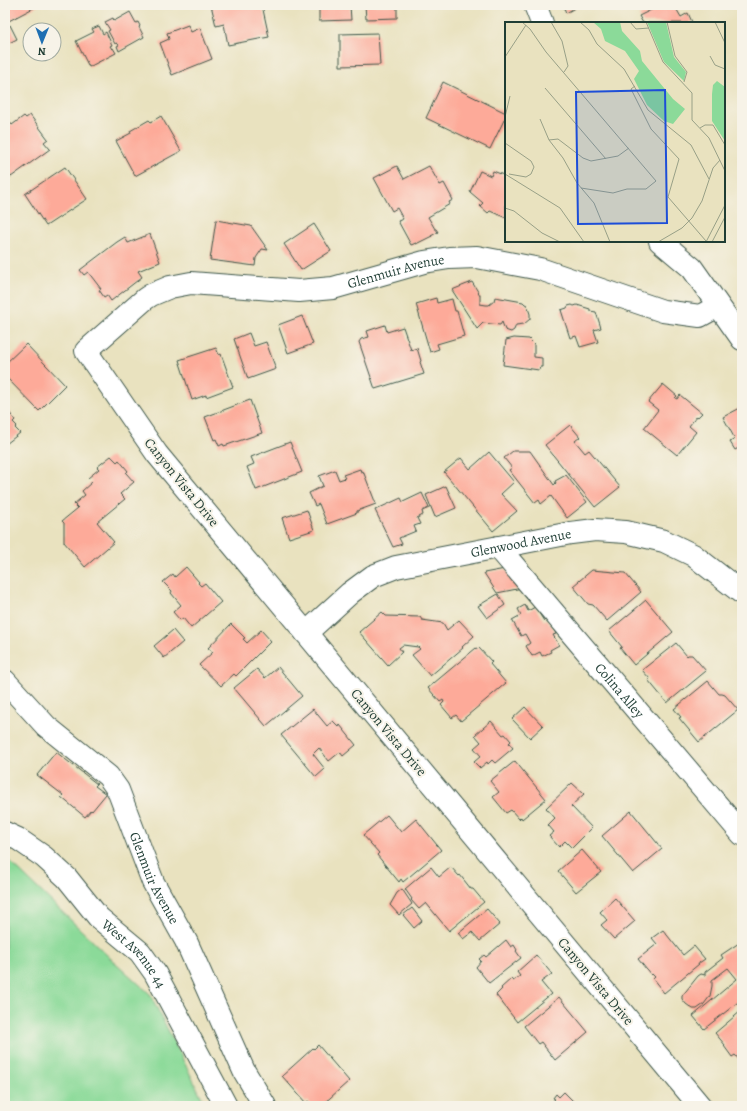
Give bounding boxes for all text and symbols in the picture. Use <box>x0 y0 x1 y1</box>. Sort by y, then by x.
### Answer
north arrow <box>22 22 62 62</box>
inset map <box>505 22 725 242</box>
text: N <box>38 44 46 59</box>
street label: Glenmuir Avenue <box>345 250 446 293</box>
street label: Canyon Vista Drive <box>140 434 223 531</box>
street label: Glenwood Avenue <box>469 524 573 562</box>
street label: Colina Alley <box>590 659 649 723</box>
street label: Canyon Vista Drive <box>346 684 431 780</box>
street label: Glenmuir Avenue <box>125 829 184 928</box>
street label: West Avenue 44 <box>97 915 170 992</box>
street label: Canyon Vista Drive <box>553 933 638 1029</box>

